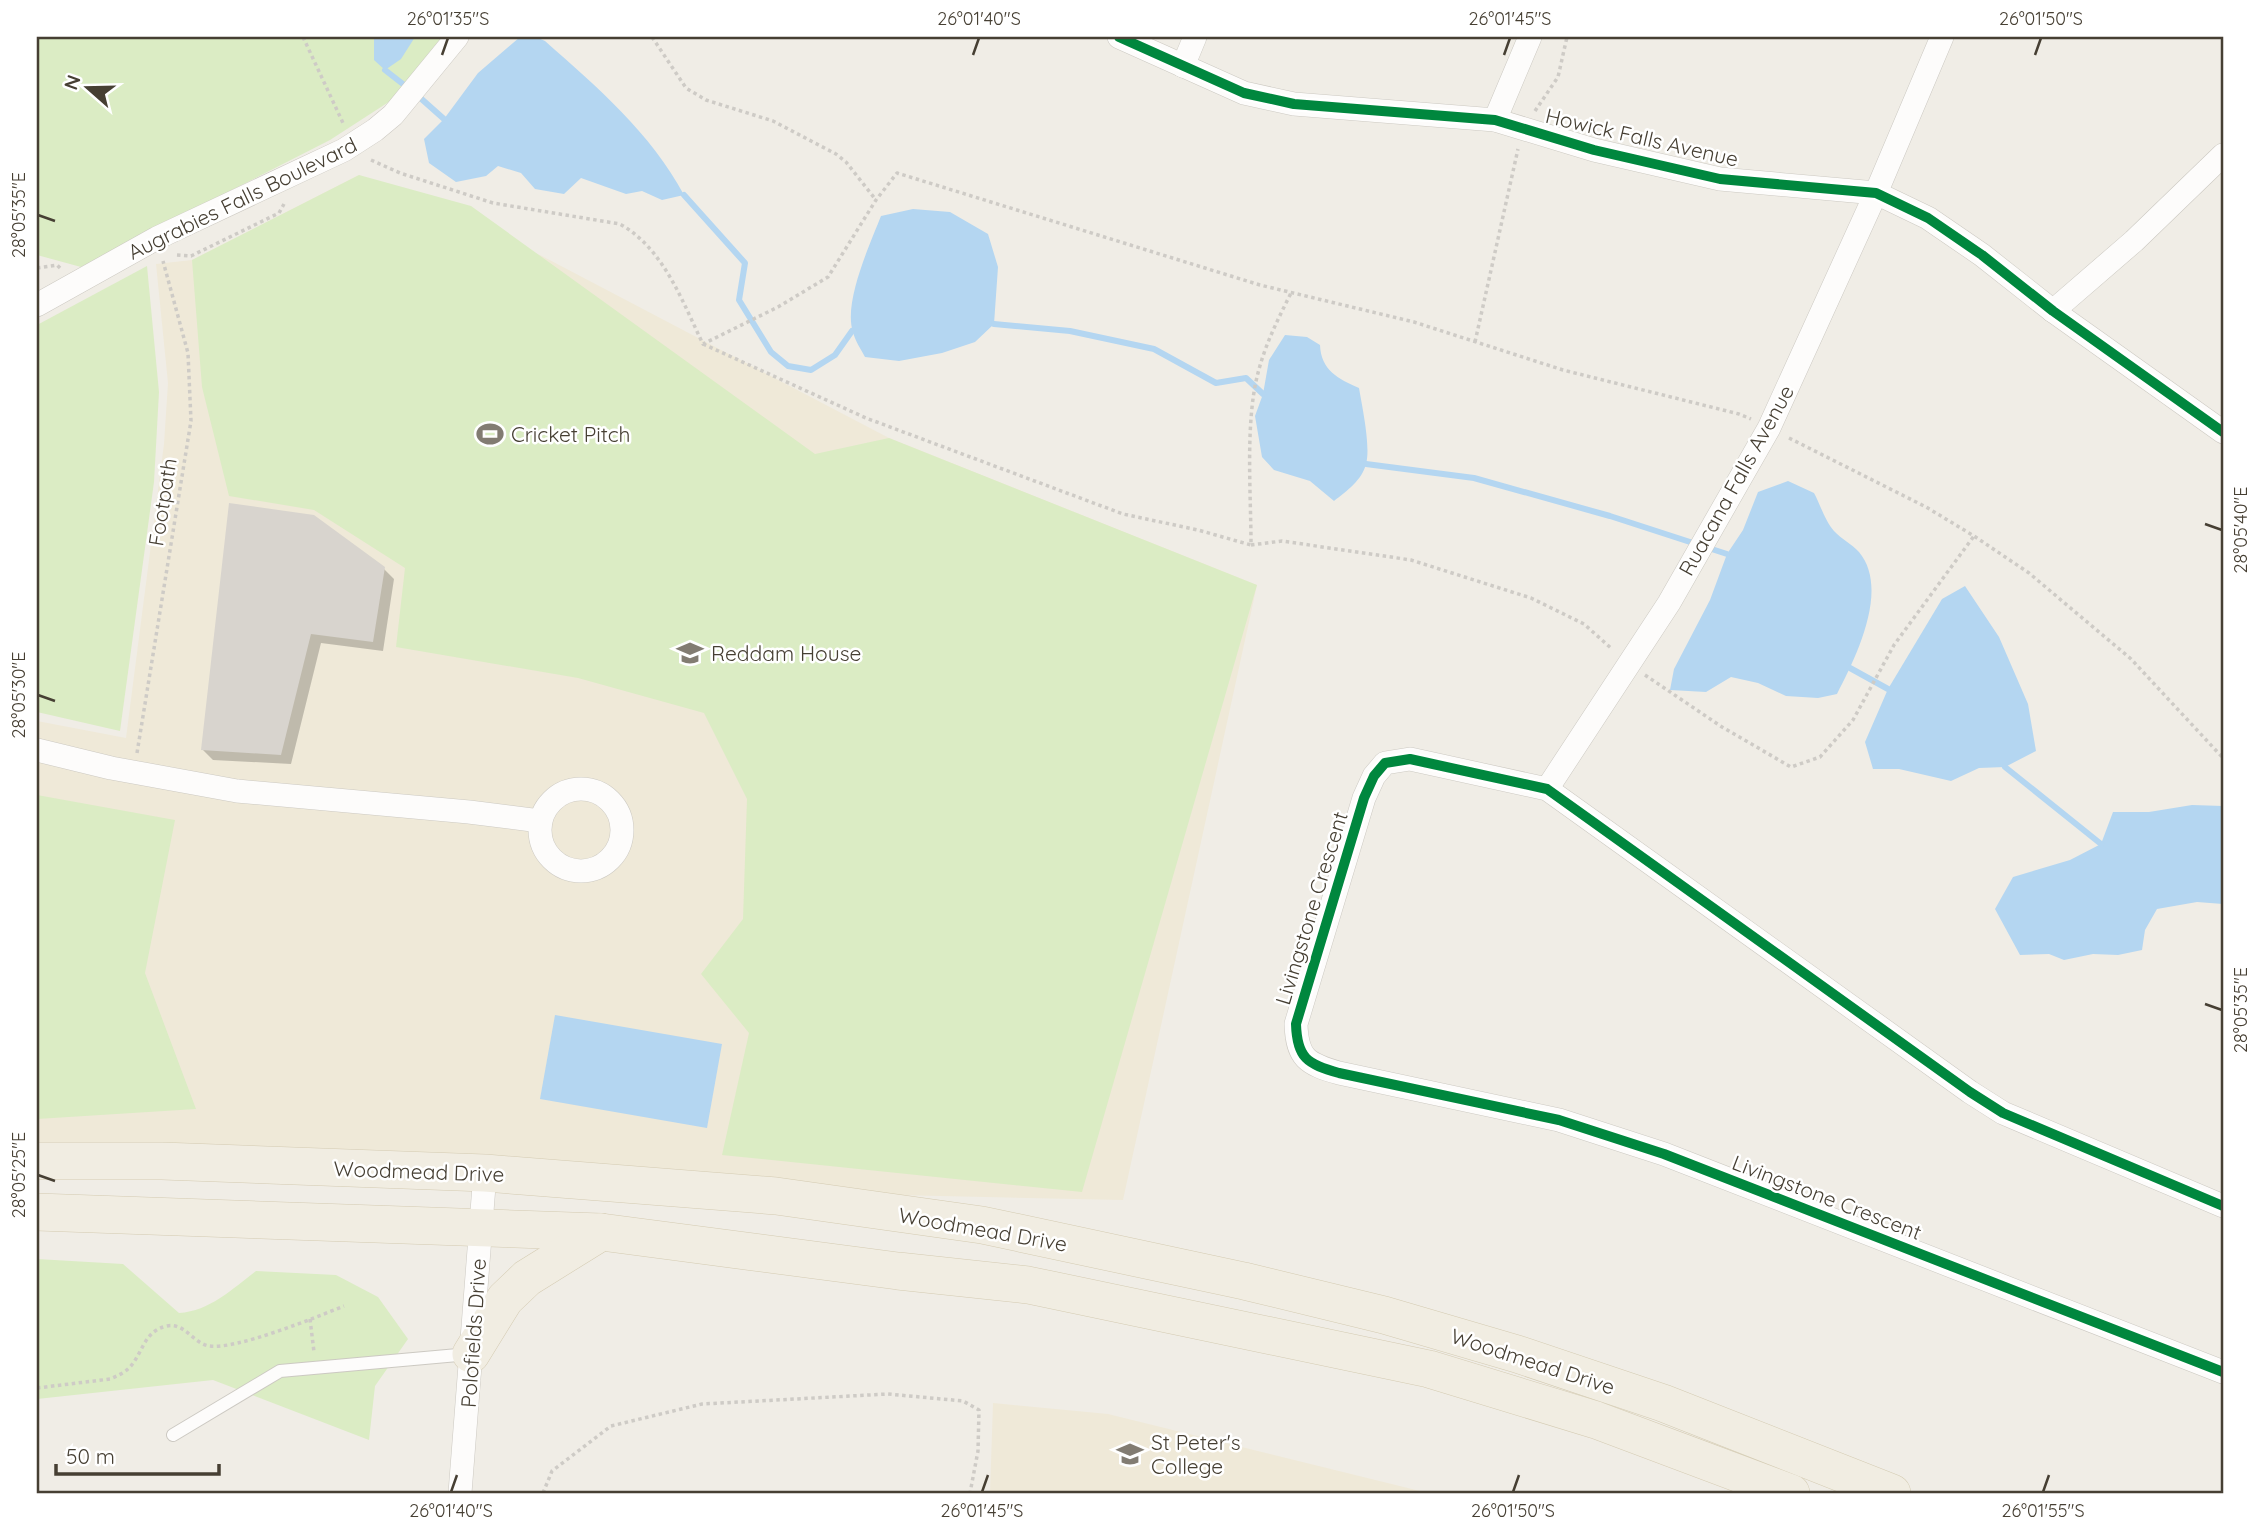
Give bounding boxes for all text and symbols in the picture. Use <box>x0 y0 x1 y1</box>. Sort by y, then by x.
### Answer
text: 26°01'35"S <box>407 7 489 30</box>
text: 26°01'40"S <box>937 7 1021 30</box>
text: 26°01'45"S <box>1469 7 1551 30</box>
text: 26°01'50"S <box>1999 7 2083 30</box>
north arrow <box>52 52 122 122</box>
text: N <box>58 72 86 93</box>
street label: Howick Falls Avenue <box>1543 102 1741 172</box>
street label: Augrabies Falls Boulevard <box>123 131 361 265</box>
text: 28°05'35"E <box>7 172 30 258</box>
street label: Ruacana Falls Avenue <box>1673 380 1799 580</box>
sports icon: Cricket Pitch <box>475 419 505 449</box>
place label: Cricket Pitch <box>511 421 631 447</box>
street label: Footpath <box>142 456 182 548</box>
text: 28°05'40"E <box>2229 487 2252 573</box>
school or university icon: Reddam House <box>675 638 705 668</box>
place label: Reddam House <box>711 640 861 666</box>
text: 28°05'30"E <box>7 652 30 738</box>
street label: Livingstone Crescent <box>1269 808 1353 1008</box>
text: 28°05'35"E <box>2229 967 2252 1053</box>
text: 28°05'25"E <box>7 1132 30 1218</box>
street label: Livingstone Crescent <box>1729 1149 1925 1245</box>
street label: Woodmead Drive <box>333 1155 505 1187</box>
street label: Woodmead Drive <box>897 1201 1069 1257</box>
street label: Polofields Drive <box>455 1257 491 1409</box>
street label: Woodmead Drive <box>1448 1322 1618 1400</box>
place label: St Peter's College <box>1151 1429 1241 1479</box>
scale bar <box>56 1432 219 1476</box>
school or university icon: St Peter's College <box>1115 1439 1145 1469</box>
text: 50 m <box>66 1443 115 1469</box>
text: 26°01'40"S <box>409 1499 493 1522</box>
text: 26°01'45"S <box>941 1499 1023 1522</box>
text: 26°01'50"S <box>1471 1499 1555 1522</box>
text: 26°01'55"S <box>2001 1499 2085 1522</box>

